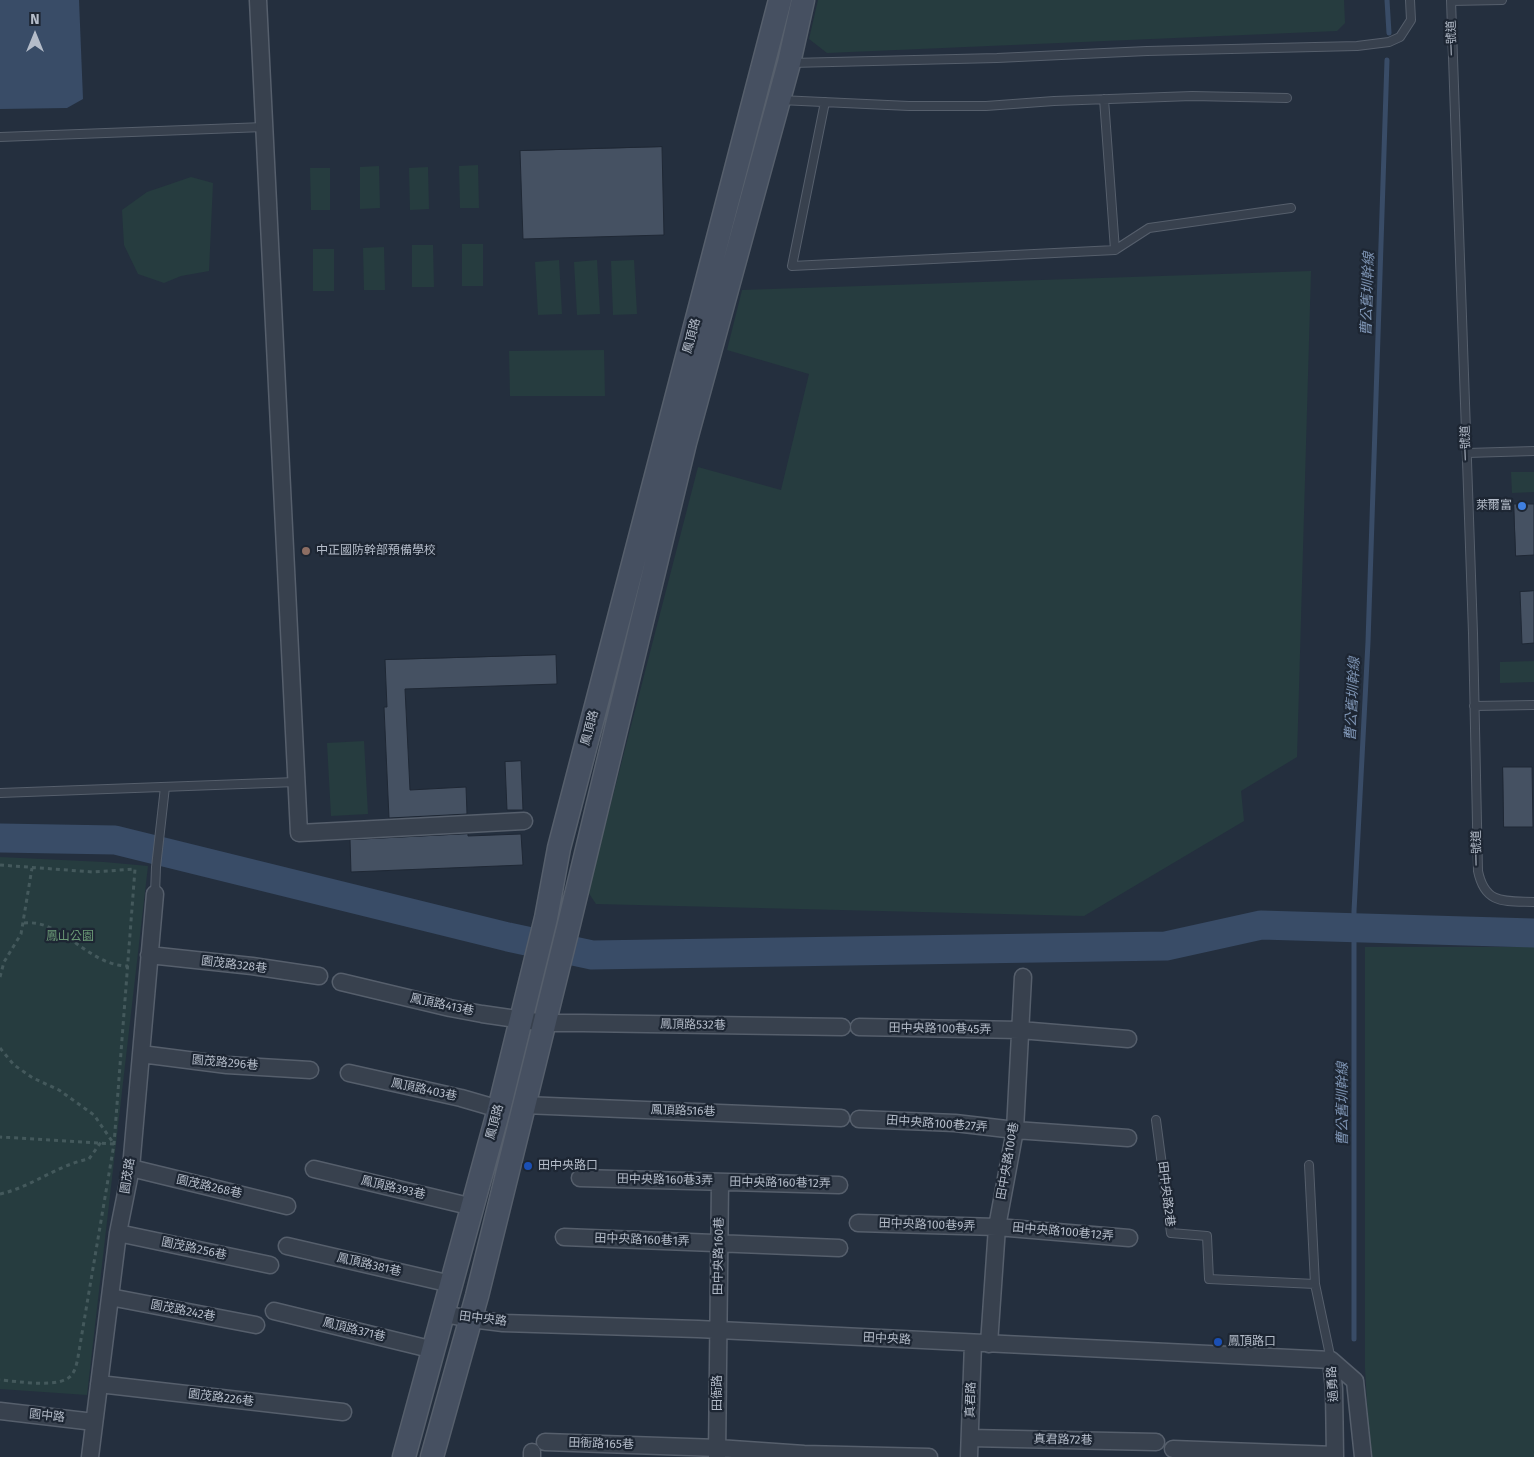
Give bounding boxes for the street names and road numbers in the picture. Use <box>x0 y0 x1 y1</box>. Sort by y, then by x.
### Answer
street label: 一號道 <box>1444 20 1460 56</box>
street label: 鳳頂路 <box>680 317 704 355</box>
street label: 一號道 <box>1458 425 1474 461</box>
street label: 鳳頂路 <box>578 709 602 747</box>
street label: 一號道 <box>1469 830 1485 866</box>
street label: 園茂路328巷 <box>200 954 268 976</box>
street label: 鳳頂路413巷 <box>409 991 475 1019</box>
street label: 鳳頂路532巷 <box>660 1017 726 1033</box>
street label: 田中央路100巷45弄 <box>888 1021 992 1037</box>
street label: 園茂路296巷 <box>191 1053 259 1073</box>
street label: 鳳頂路403巷 <box>390 1076 458 1104</box>
street label: 鳳頂路 <box>483 1103 507 1141</box>
street label: 鳳頂路516巷 <box>650 1103 716 1119</box>
street label: 田中央路100巷27弄 <box>886 1113 988 1135</box>
street label: 田中央路100巷 <box>994 1121 1022 1201</box>
street label: 園茂路 <box>118 1157 138 1195</box>
street label: 田中央路2巷 <box>1155 1160 1177 1228</box>
street label: 園茂路268巷 <box>175 1172 243 1202</box>
street label: 田中央路160巷3弄 <box>617 1172 713 1188</box>
street label: 鳳頂路393巷 <box>359 1174 427 1202</box>
street label: 田中央路160巷12弄 <box>729 1175 831 1191</box>
street label: 田中央路100巷9弄 <box>878 1216 976 1234</box>
street label: 田中央路160巷 <box>711 1217 727 1295</box>
street label: 田中央路100巷12弄 <box>1012 1220 1114 1244</box>
street label: 田中央路160巷1弄 <box>594 1231 690 1249</box>
street label: 園茂路256巷 <box>160 1235 228 1263</box>
street label: 鳳頂路381巷 <box>336 1251 402 1279</box>
street label: 園茂路242巷 <box>149 1298 217 1324</box>
street label: 田中央路 <box>458 1309 508 1329</box>
street label: 鳳頂路371巷 <box>321 1315 387 1345</box>
street label: 田中央路 <box>863 1331 911 1347</box>
street label: 過勇路 <box>1325 1366 1341 1402</box>
street label: 田衙路 <box>711 1375 725 1411</box>
street label: 真君路 <box>963 1382 979 1418</box>
street label: 園茂路226巷 <box>187 1387 255 1409</box>
street label: 園中路 <box>28 1407 66 1425</box>
street label: 真君路72巷 <box>1033 1432 1093 1448</box>
street label: 田衙路165巷 <box>568 1436 634 1452</box>

